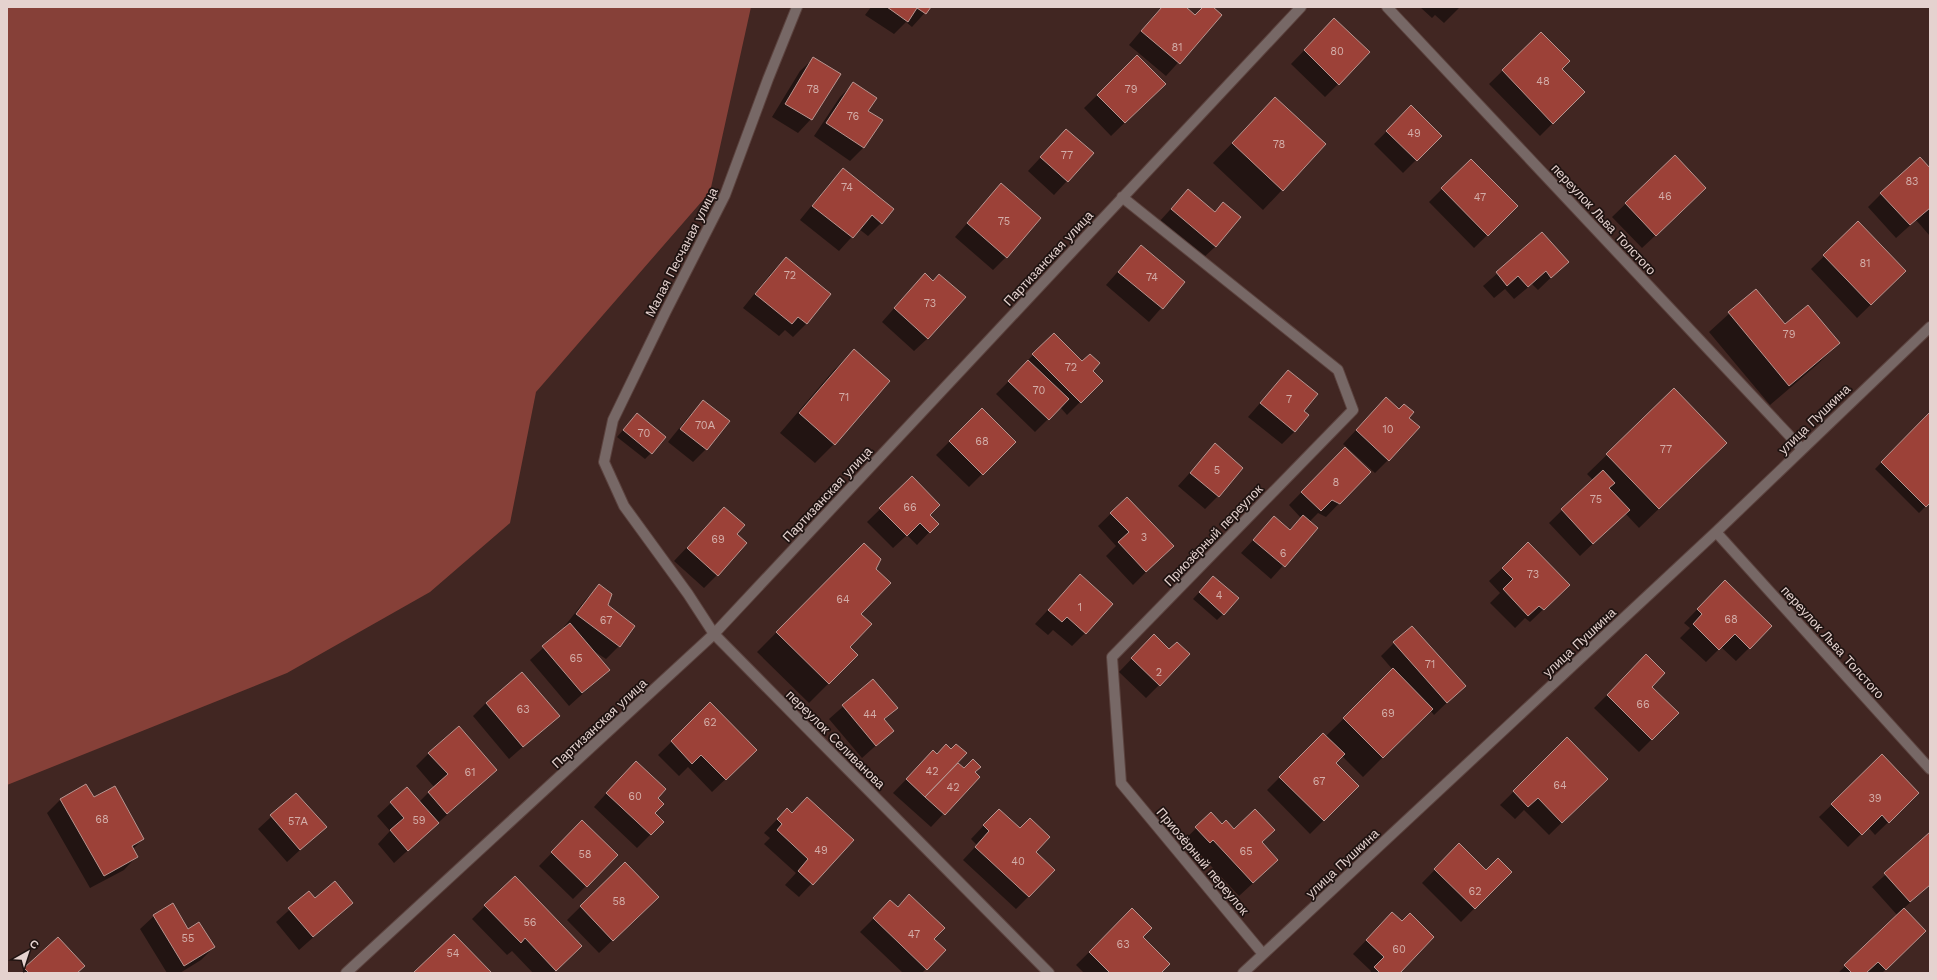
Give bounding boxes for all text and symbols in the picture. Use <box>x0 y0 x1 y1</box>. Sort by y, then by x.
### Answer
house number: 81 <box>1171 41 1183 54</box>
house number: 80 <box>1330 45 1344 58</box>
house number: 48 <box>1536 75 1550 88</box>
house number: 78 <box>807 83 820 96</box>
house number: 79 <box>1125 83 1138 96</box>
house number: 76 <box>847 110 860 123</box>
house number: 49 <box>1407 127 1421 140</box>
house number: 78 <box>1273 138 1286 151</box>
house number: 77 <box>1061 149 1073 162</box>
street label: переулок Льва Толстого <box>1548 161 1659 278</box>
house number: 83 <box>1906 175 1918 188</box>
house number: 74 <box>841 181 853 194</box>
street label: Малая Песчаная улица <box>642 184 721 319</box>
house number: 46 <box>1658 190 1672 203</box>
house number: 47 <box>1474 191 1486 204</box>
street label: Партизанская улица <box>1001 207 1097 309</box>
house number: 75 <box>998 215 1010 228</box>
house number: 81 <box>1859 257 1871 270</box>
house number: 72 <box>784 269 796 282</box>
house number: 74 <box>1146 271 1158 284</box>
house number: 73 <box>924 297 936 310</box>
house number: 79 <box>1783 328 1796 341</box>
house number: 72 <box>1065 361 1077 374</box>
street label: улица Пушкина <box>1775 381 1854 457</box>
house number: 70 <box>1033 384 1046 397</box>
house number: 71 <box>839 391 849 404</box>
house number: 7 <box>1286 393 1292 406</box>
house number: 70А <box>695 419 716 432</box>
house number: 10 <box>1382 423 1394 436</box>
house number: 70 <box>638 427 651 440</box>
house number: 68 <box>975 435 989 448</box>
street label: Партизанская улица <box>780 443 876 545</box>
house number: 77 <box>1660 443 1672 456</box>
house number: 5 <box>1214 464 1220 477</box>
house number: 8 <box>1333 476 1340 489</box>
street label: Приозёрный переулок <box>1161 481 1266 589</box>
house number: 75 <box>1590 493 1602 506</box>
house number: 66 <box>903 501 917 514</box>
house number: 3 <box>1141 531 1147 544</box>
house number: 69 <box>711 533 725 546</box>
house number: 6 <box>1280 547 1287 560</box>
house number: 73 <box>1527 568 1539 581</box>
street label: переулок Льва Толстого <box>1778 583 1887 702</box>
house number: 4 <box>1216 589 1223 602</box>
house number: 64 <box>836 593 850 606</box>
house number: 1 <box>1078 601 1082 614</box>
street label: улица Пушкина <box>1540 604 1619 680</box>
house number: 68 <box>1724 613 1738 626</box>
house number: 67 <box>600 614 612 627</box>
house number: 65 <box>569 652 583 665</box>
house number: 71 <box>1425 658 1435 671</box>
house number: 2 <box>1156 666 1162 679</box>
street label: Партизанская улица <box>549 675 650 771</box>
street label: переулок Селиванова <box>783 687 889 792</box>
house number: 66 <box>1636 698 1650 711</box>
house number: 63 <box>516 703 530 716</box>
house number: 69 <box>1381 707 1395 720</box>
house number: 44 <box>863 708 877 721</box>
house number: 62 <box>703 716 717 729</box>
house number: 42 <box>925 765 939 778</box>
house number: 61 <box>465 766 475 779</box>
house number: 67 <box>1313 775 1325 788</box>
house number: 64 <box>1553 779 1567 792</box>
house number: 42 <box>946 781 960 794</box>
house number: 60 <box>628 790 642 803</box>
house number: 39 <box>1868 792 1882 805</box>
street label: Приозёрный переулок <box>1153 805 1252 918</box>
house number: 68 <box>95 813 109 826</box>
house number: 59 <box>412 814 426 827</box>
house number: 57А <box>288 815 309 828</box>
street label: улица Пушкина <box>1303 825 1382 901</box>
house number: 49 <box>814 844 828 857</box>
house number: 65 <box>1239 845 1253 858</box>
house number: 58 <box>578 848 592 861</box>
house number: 40 <box>1011 855 1025 868</box>
house number: 62 <box>1468 885 1482 898</box>
house number: 58 <box>612 895 626 908</box>
house number: 56 <box>523 916 537 929</box>
house number: 47 <box>908 928 920 941</box>
north arrow <box>8 932 48 972</box>
house number: 55 <box>182 932 194 945</box>
text: С <box>27 937 41 952</box>
house number: 63 <box>1116 938 1130 951</box>
house number: 60 <box>1392 943 1406 956</box>
house number: 54 <box>446 947 460 960</box>

